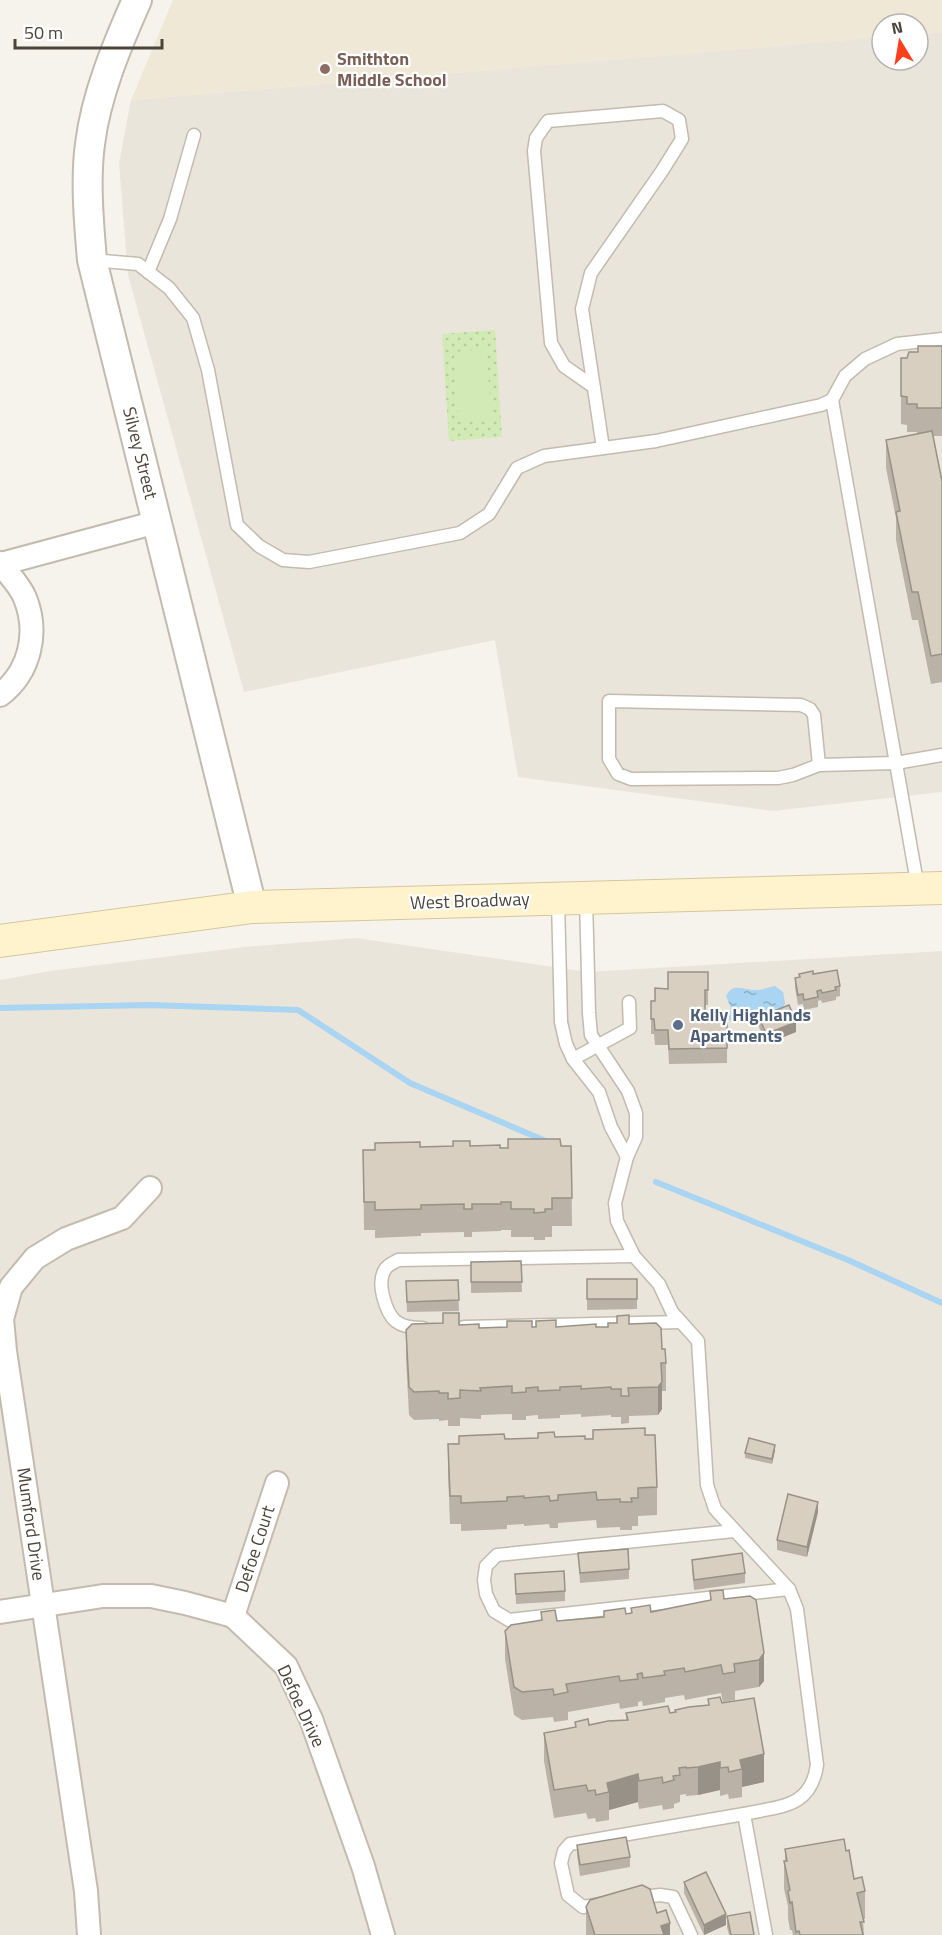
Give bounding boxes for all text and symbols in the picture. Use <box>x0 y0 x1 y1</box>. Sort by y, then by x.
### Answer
scale bar <box>15 12 162 50</box>
north arrow <box>870 12 930 72</box>
text: N <box>889 14 905 40</box>
text: 50 m <box>24 19 63 46</box>
place label: Smithton Middle School <box>337 45 447 93</box>
marker: Smithton Middle School <box>318 62 332 76</box>
street label: Silvey Street <box>116 404 165 503</box>
street label: West Broadway <box>410 885 531 916</box>
place label: Kelly Highlands Apartments <box>690 1001 811 1049</box>
marker: Kelly Highlands Apartments <box>671 1018 685 1032</box>
street label: Mumford Drive <box>10 1466 53 1582</box>
street label: Defoe Court <box>228 1501 282 1596</box>
street label: Defoe Drive <box>271 1660 332 1752</box>

